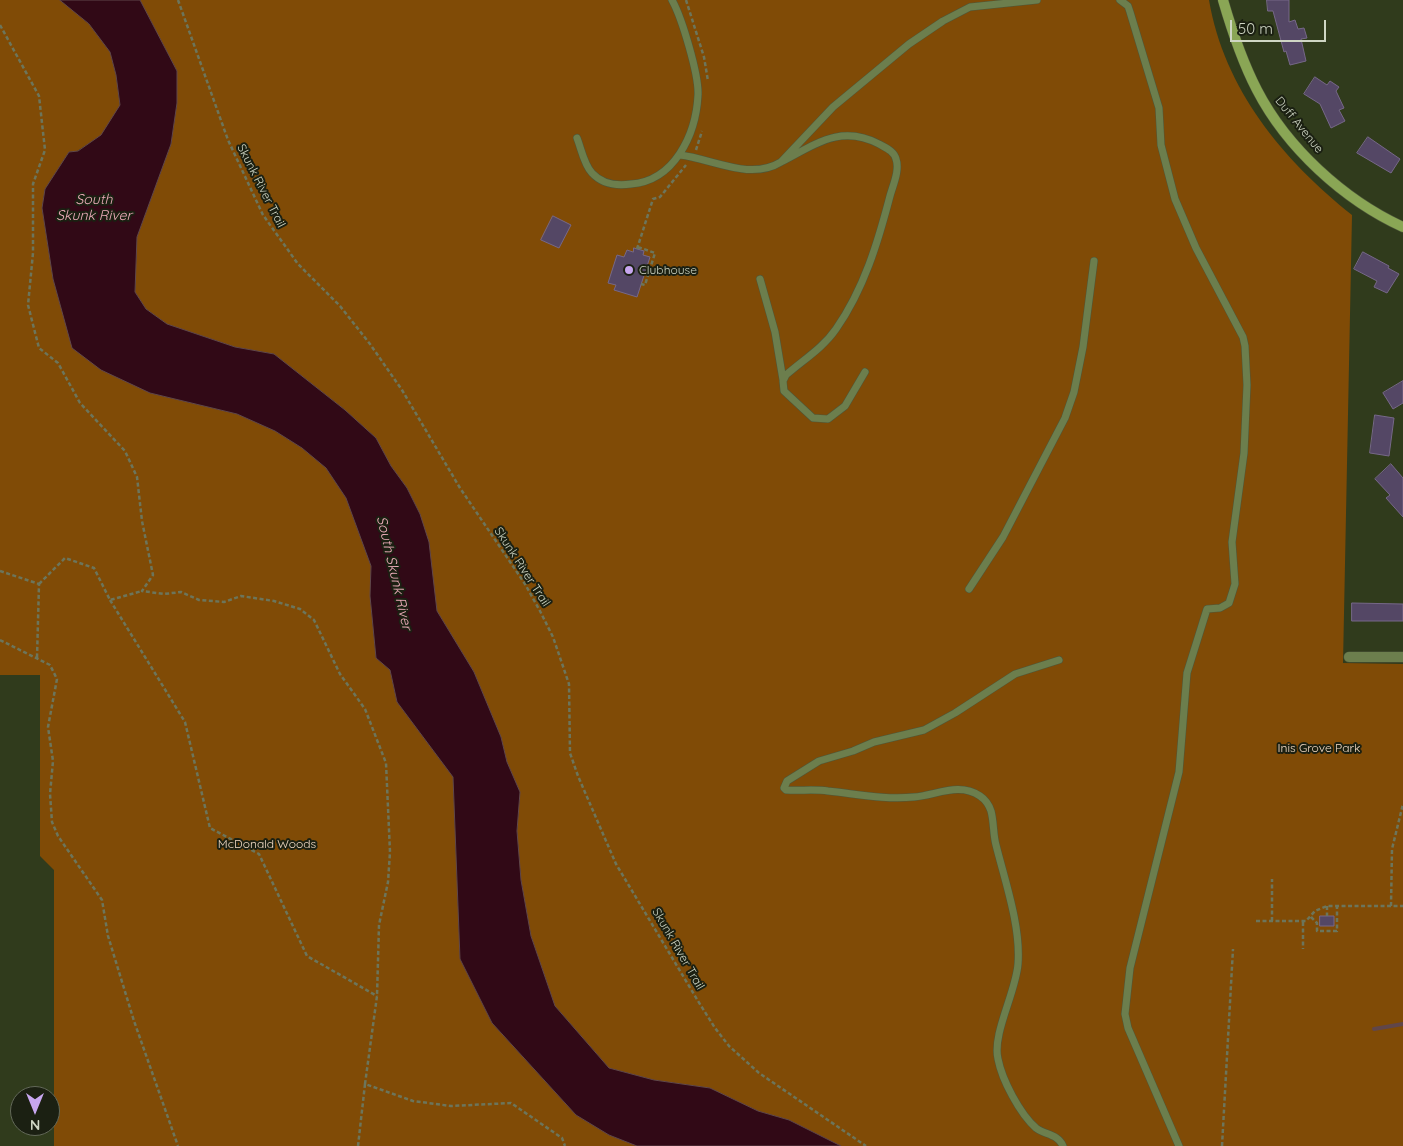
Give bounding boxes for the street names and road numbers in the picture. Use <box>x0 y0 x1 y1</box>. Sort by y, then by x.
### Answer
street label: Duff Avenue <box>1272 94 1326 156</box>
street label: Skunk River Trail <box>234 142 288 230</box>
street label: Skunk River Trail <box>491 525 553 609</box>
street label: Skunk River Trail <box>649 906 707 992</box>

